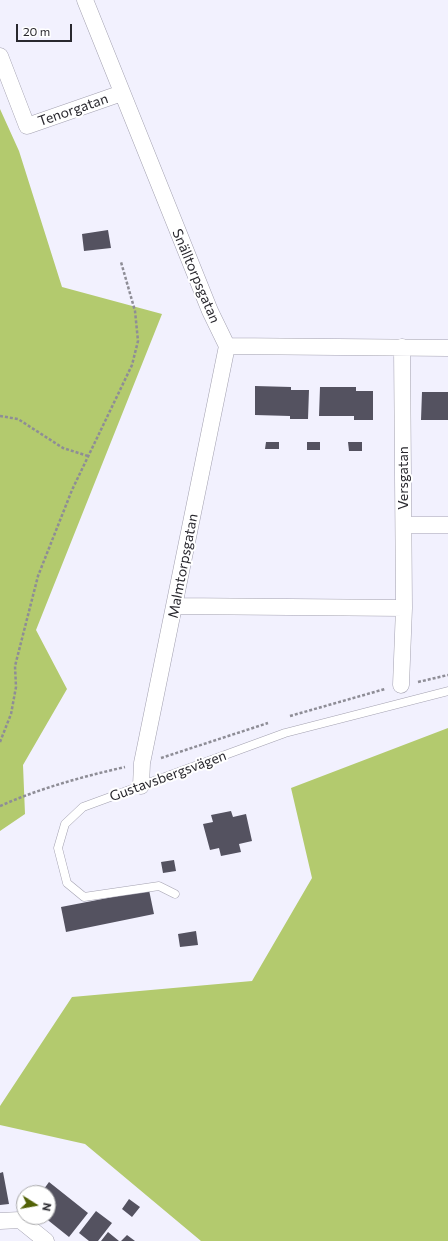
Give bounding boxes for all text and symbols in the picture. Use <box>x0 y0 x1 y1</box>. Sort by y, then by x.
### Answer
scale bar <box>18 16 74 42</box>
text: 20 m <box>23 24 50 38</box>
street label: Tenorgatan <box>36 90 110 130</box>
street label: Snälltorpsgatan <box>169 226 223 326</box>
street label: Versgatan <box>395 446 411 510</box>
street label: Malmtorpsgatan <box>165 512 201 620</box>
street label: Gustavsbergsvägen <box>107 747 229 805</box>
north arrow <box>16 1185 56 1225</box>
text: N <box>40 1202 54 1212</box>

